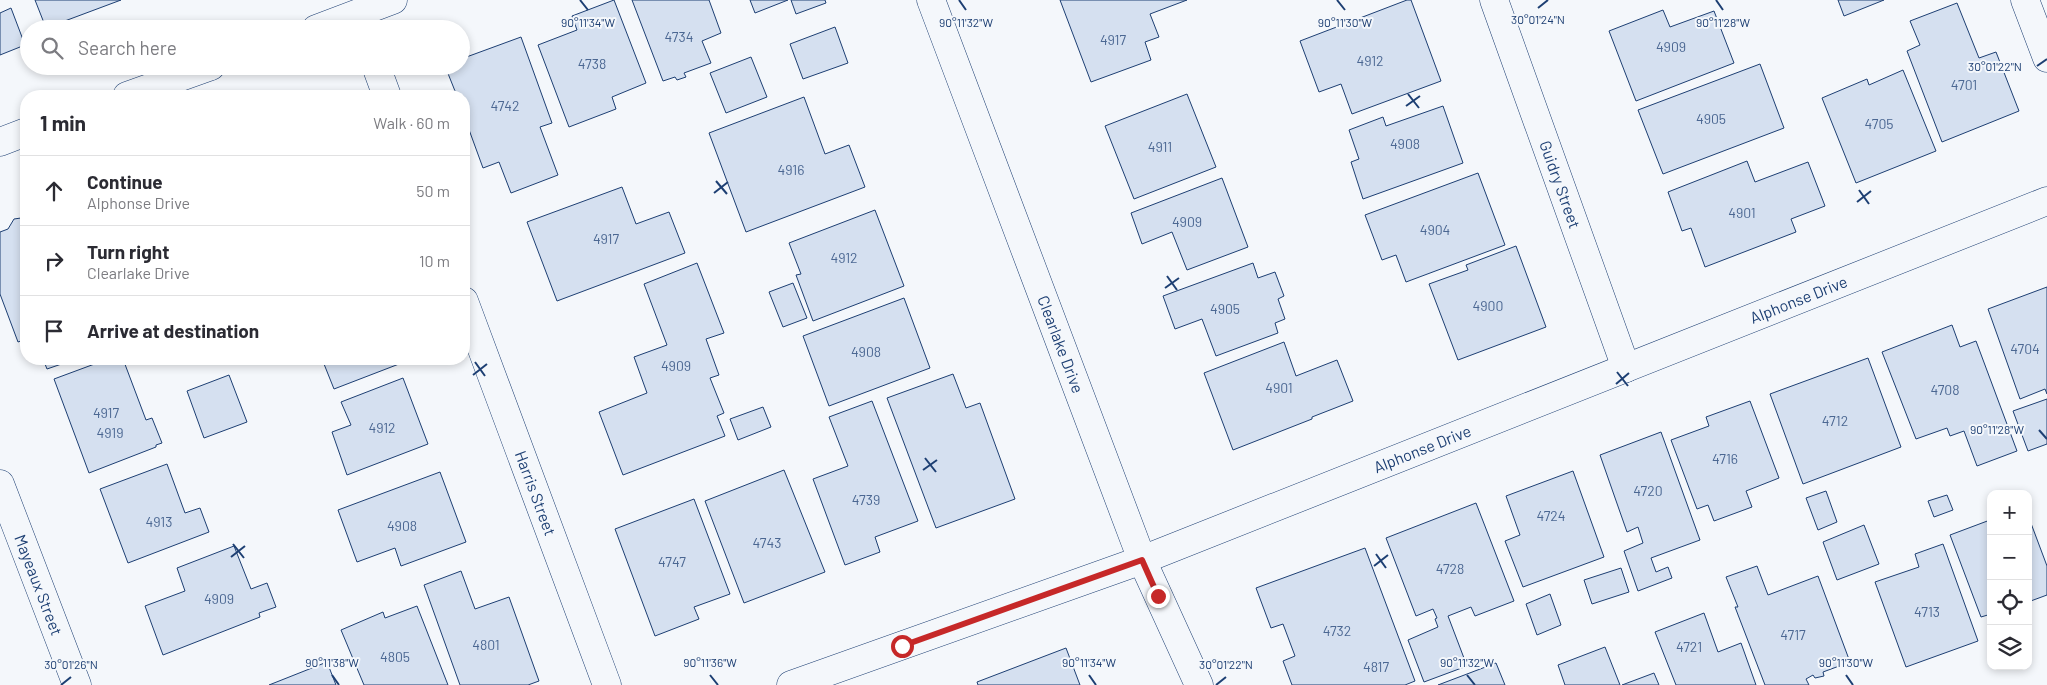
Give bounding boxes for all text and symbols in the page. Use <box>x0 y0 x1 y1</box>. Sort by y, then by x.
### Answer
text: 30°01'24"N <box>1511 12 1565 26</box>
text: 90°11'34"W <box>561 15 615 29</box>
text: 90°11'32"W <box>939 15 993 29</box>
text: 90°11'30"W <box>1318 15 1373 29</box>
text: 90°11'28"W <box>1696 15 1750 29</box>
search box <box>20 20 470 75</box>
house number: 4734 <box>665 28 693 45</box>
house number: 4917 <box>1100 31 1127 48</box>
icon: search <box>38 34 66 62</box>
text: Search here <box>78 36 177 59</box>
house number: 4909 <box>1656 38 1686 55</box>
house number: 4912 <box>1356 52 1384 69</box>
house number: 4738 <box>578 55 606 72</box>
text: 30°01'22"N <box>1968 59 2022 73</box>
house number: 4701 <box>1951 76 1977 93</box>
house number: 4742 <box>490 97 520 114</box>
text: 1 min <box>40 110 86 135</box>
house number: 4905 <box>1696 110 1726 127</box>
text: Walk · 60 m <box>373 113 450 132</box>
house number: 4705 <box>1864 115 1894 132</box>
house number: 4908 <box>1390 135 1420 152</box>
house number: 4911 <box>1148 138 1172 155</box>
street label: Guidry Street <box>1536 138 1585 231</box>
house number: 4916 <box>778 161 804 178</box>
text: Continue <box>87 170 163 193</box>
icon: ahead <box>40 177 68 205</box>
text: 50 m <box>416 181 450 200</box>
text: Alphonse Drive <box>87 193 190 212</box>
house number: 4901 <box>1728 204 1756 221</box>
house number: 4909 <box>1172 213 1202 230</box>
house number: 4904 <box>1420 221 1450 238</box>
house number: 4917 <box>593 230 620 247</box>
text: Turn right <box>87 240 169 263</box>
icon: right <box>40 247 68 275</box>
house number: 4912 <box>830 249 858 266</box>
text: 10 m <box>419 251 450 270</box>
text: Clearlake Drive <box>87 263 190 282</box>
street label: Alphonse Drive <box>1747 271 1850 327</box>
street label: Clearlake Drive <box>1034 293 1088 396</box>
house number: 4900 <box>1473 297 1503 314</box>
house number: 4905 <box>1210 300 1240 317</box>
icon: arrive <box>40 317 68 345</box>
text: Arrive at destination <box>87 319 259 342</box>
house number: 4704 <box>2010 340 2040 357</box>
house number: 4908 <box>851 343 881 360</box>
house number: 4909 <box>661 357 691 374</box>
house number: 4901 <box>1265 379 1293 396</box>
house number: 4708 <box>1930 381 1960 398</box>
house number: 4917 <box>93 404 120 421</box>
house number: 4712 <box>1822 412 1848 429</box>
house number: 4912 <box>368 419 396 436</box>
street label: Alphonse Drive <box>1371 421 1473 476</box>
text: 90°11'28"W <box>1970 422 2024 436</box>
house number: 4919 <box>97 424 123 441</box>
street label: Harris Street <box>512 448 560 538</box>
house number: 4716 <box>1712 450 1738 467</box>
house number: 4720 <box>1633 482 1663 499</box>
map controls <box>1987 490 2032 670</box>
button: + <box>1987 490 2032 535</box>
house number: 4739 <box>852 491 880 508</box>
house number: 4724 <box>1536 507 1566 524</box>
house number: 4913 <box>146 513 172 530</box>
house number: 4908 <box>387 517 417 534</box>
street label: Mayeaux Street <box>11 532 67 638</box>
house number: 4743 <box>753 534 781 551</box>
button: − <box>1987 535 2032 580</box>
house number: 4747 <box>658 553 686 570</box>
house number: 4728 <box>1436 560 1464 577</box>
button: locate <box>1987 580 2032 625</box>
route end <box>1147 585 1170 608</box>
house number: 4909 <box>204 590 234 607</box>
house number: 4713 <box>1914 603 1940 620</box>
house number: 4732 <box>1323 622 1351 639</box>
button: layers <box>1987 625 2032 670</box>
house number: 4717 <box>1780 626 1806 643</box>
route start <box>891 635 914 658</box>
house number: 4801 <box>472 636 500 653</box>
house number: 4721 <box>1676 638 1702 655</box>
house number: 4805 <box>380 648 410 665</box>
text: 90°11'38"W <box>305 655 359 669</box>
text: 90°11'36"W <box>683 655 737 669</box>
text: 90°11'34"W <box>1062 655 1116 669</box>
text: 90°11'32"W <box>1440 655 1494 669</box>
text: 90°11'30"W <box>1819 655 1874 669</box>
text: 30°01'26"N <box>44 657 98 671</box>
text: 30°01'22"N <box>1199 657 1253 671</box>
house number: 4817 <box>1363 658 1389 675</box>

